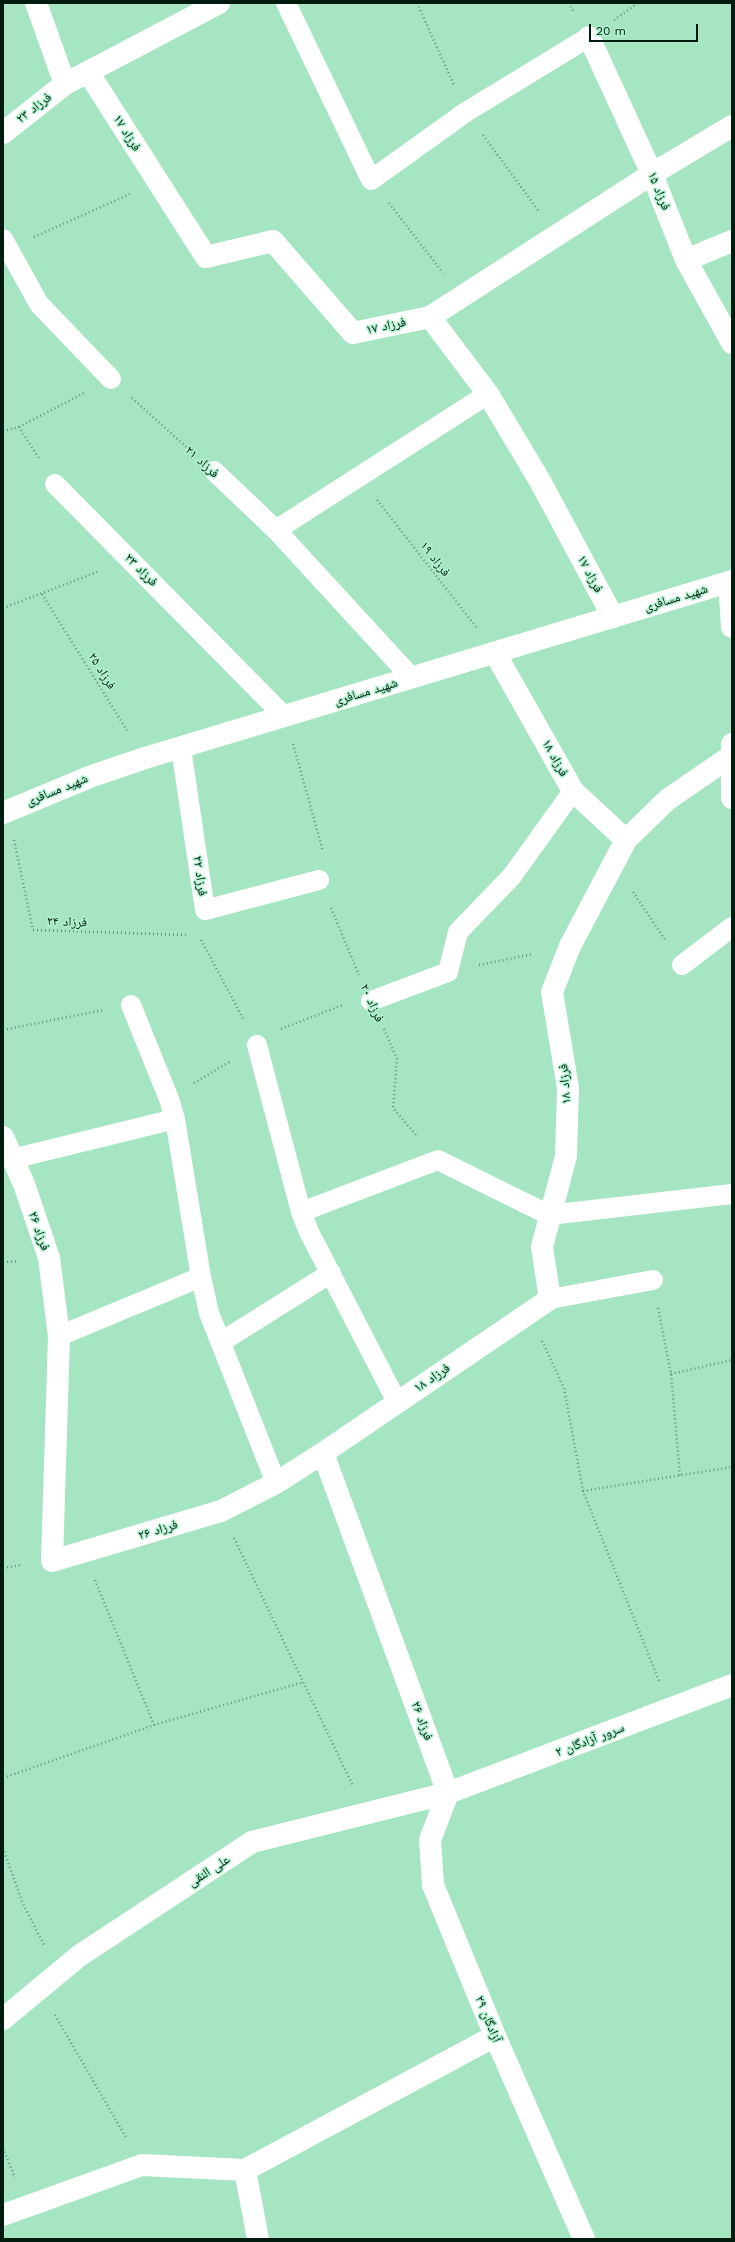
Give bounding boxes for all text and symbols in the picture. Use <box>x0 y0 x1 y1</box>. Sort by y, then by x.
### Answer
scale bar <box>591 16 700 42</box>
text: 20 m <box>596 24 626 38</box>
street label: فرزاد ۲۳ <box>13 89 55 127</box>
street label: فرزاد ۱۷ <box>110 112 144 154</box>
street label: فرزاد ۱۵ <box>644 169 674 213</box>
street label: فرزاد ۱۷ <box>365 314 407 338</box>
street label: فرزاد ۲۱ <box>182 443 222 481</box>
street label: فرزاد ۱۹ <box>416 538 454 580</box>
street label: فرزاد ۲۳ <box>121 550 161 590</box>
street label: فرزاد ۱۷ <box>574 553 606 595</box>
street label: شهید مسافری <box>642 581 710 615</box>
street label: فرزاد ۲۵ <box>85 650 119 692</box>
street label: شهید مسافری <box>332 675 400 709</box>
street label: فرزاد ۱۸ <box>538 737 572 779</box>
street label: شهید مسافری <box>24 771 90 809</box>
street label: فرزاد ۲۲ <box>189 855 211 897</box>
street label: فرزاد ۲۴ <box>47 914 87 930</box>
street label: فرزاد ۲۰ <box>357 981 387 1025</box>
street label: فرزاد ۱۸ <box>555 1063 575 1105</box>
street label: فرزاد ۲۶ <box>25 1209 53 1253</box>
street label: فرزاد ۱۸ <box>411 1360 453 1396</box>
street label: فرزاد ۲۶ <box>136 1517 180 1543</box>
street label: فرزاد ۲۶ <box>408 1699 436 1743</box>
street label: سرور آزادگان ۲ <box>553 1720 627 1760</box>
street label: علی النقی <box>185 1852 233 1890</box>
street label: آزادگان ۲۹ <box>472 1993 504 2045</box>

